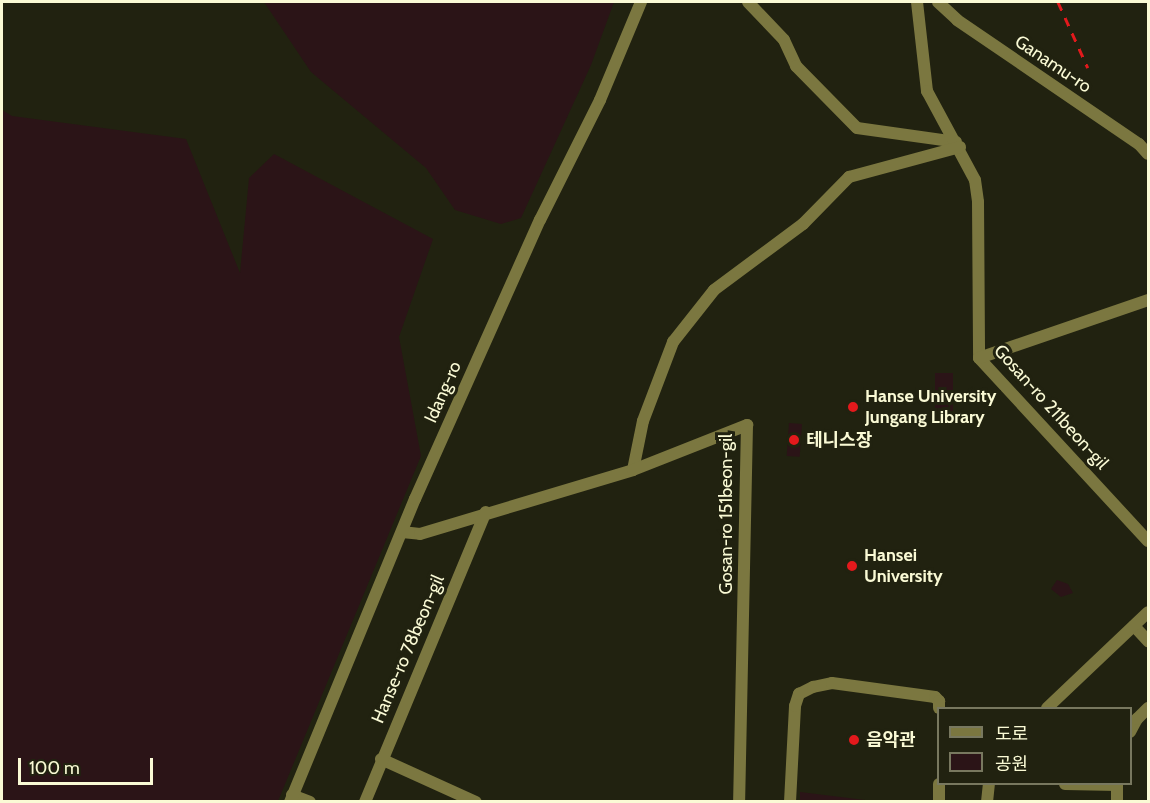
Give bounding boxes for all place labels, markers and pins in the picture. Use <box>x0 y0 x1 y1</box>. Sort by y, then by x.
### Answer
place label: Hanse University Jungang Library <box>865 386 996 428</box>
marker: Hanse University Jungang Library <box>846 400 860 414</box>
place label: 테니스장 <box>806 429 872 451</box>
marker: 테니스장 <box>787 433 801 447</box>
place label: Hansei University <box>864 545 943 588</box>
marker: Hansei University <box>845 559 859 573</box>
place label: 음악관 <box>866 729 916 751</box>
marker: 음악관 <box>847 733 861 747</box>

